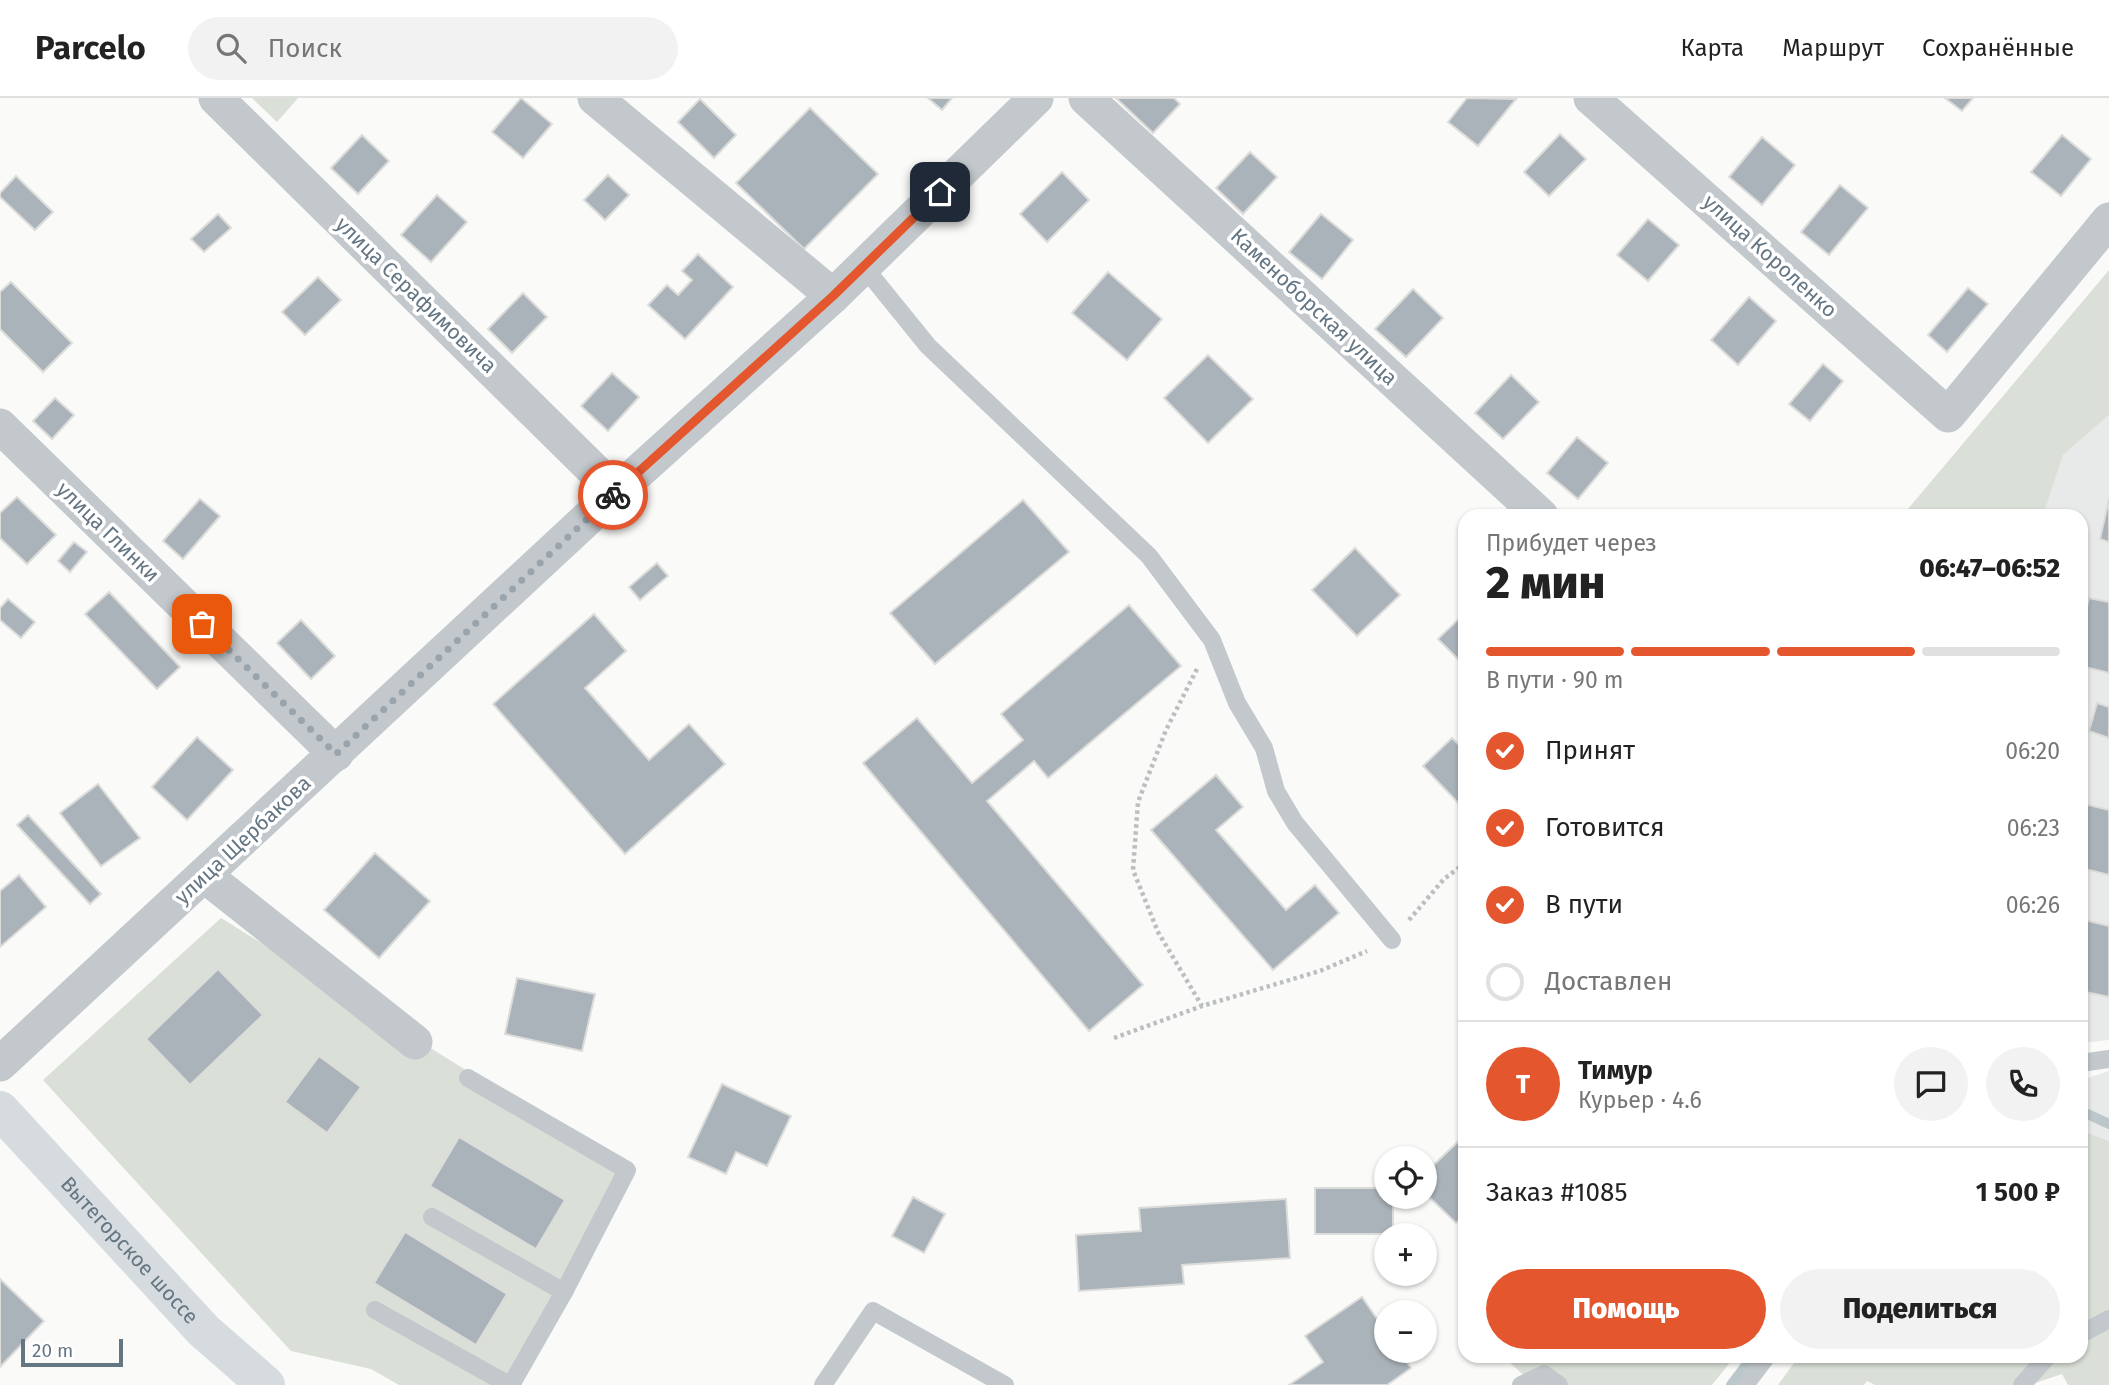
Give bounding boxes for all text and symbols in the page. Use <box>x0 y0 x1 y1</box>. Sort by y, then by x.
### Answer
search box <box>188 17 678 80</box>
text: Parcelo <box>35 28 146 68</box>
icon: search <box>212 29 250 67</box>
text: Поиск <box>268 33 342 64</box>
text: Карта <box>1681 34 1744 62</box>
text: Маршрут <box>1782 34 1884 62</box>
text: Сохранённые <box>1922 34 2074 62</box>
pin <box>910 162 970 222</box>
icon: home <box>921 173 959 211</box>
street label: улица Короленко <box>1697 189 1843 323</box>
street label: улица Серафимовича <box>330 211 502 379</box>
street label: Каменоборская улица <box>1225 223 1403 391</box>
courier <box>578 460 648 530</box>
street label: улица Глинки <box>51 476 165 588</box>
icon: bike <box>594 476 632 514</box>
text: Прибудет через <box>1486 529 1657 557</box>
text: 06:47–06:52 <box>1919 553 2060 584</box>
text: 2 мин <box>1486 555 1605 610</box>
pin <box>172 594 232 654</box>
icon: bag <box>183 605 221 643</box>
text: В пути · 90 m <box>1486 666 1624 694</box>
icon: check <box>1486 732 1524 770</box>
text: Принят <box>1545 735 1635 766</box>
text: 06:20 <box>2005 737 2060 765</box>
street label: улица Щербакова <box>169 770 317 910</box>
icon: check <box>1486 809 1524 847</box>
text: Готовится <box>1545 812 1665 843</box>
text: 06:23 <box>2007 814 2060 842</box>
icon: check <box>1486 886 1524 924</box>
text: В пути <box>1545 889 1623 920</box>
text: 06:26 <box>2006 891 2060 919</box>
text: Доставлен <box>1545 966 1672 997</box>
button: chat <box>1894 1047 1968 1121</box>
button: phone <box>1986 1047 2060 1121</box>
text: Тимур <box>1578 1055 1653 1086</box>
text: Т <box>1516 1069 1530 1100</box>
text: Курьер · 4.6 <box>1578 1086 1702 1114</box>
map controls <box>1374 1146 1437 1363</box>
button: locate <box>1374 1146 1437 1209</box>
street label: Вытегорское шоссе <box>55 1171 204 1330</box>
text: Заказ #1085 <box>1486 1177 1627 1208</box>
text: 1 500 ₽ <box>1976 1177 2060 1208</box>
button: + <box>1374 1223 1437 1286</box>
button: Помощь <box>1486 1269 1766 1349</box>
button: Поделиться <box>1780 1269 2060 1349</box>
button: − <box>1374 1300 1437 1363</box>
scale bar <box>21 1336 122 1368</box>
text: 20 m <box>32 1339 73 1362</box>

